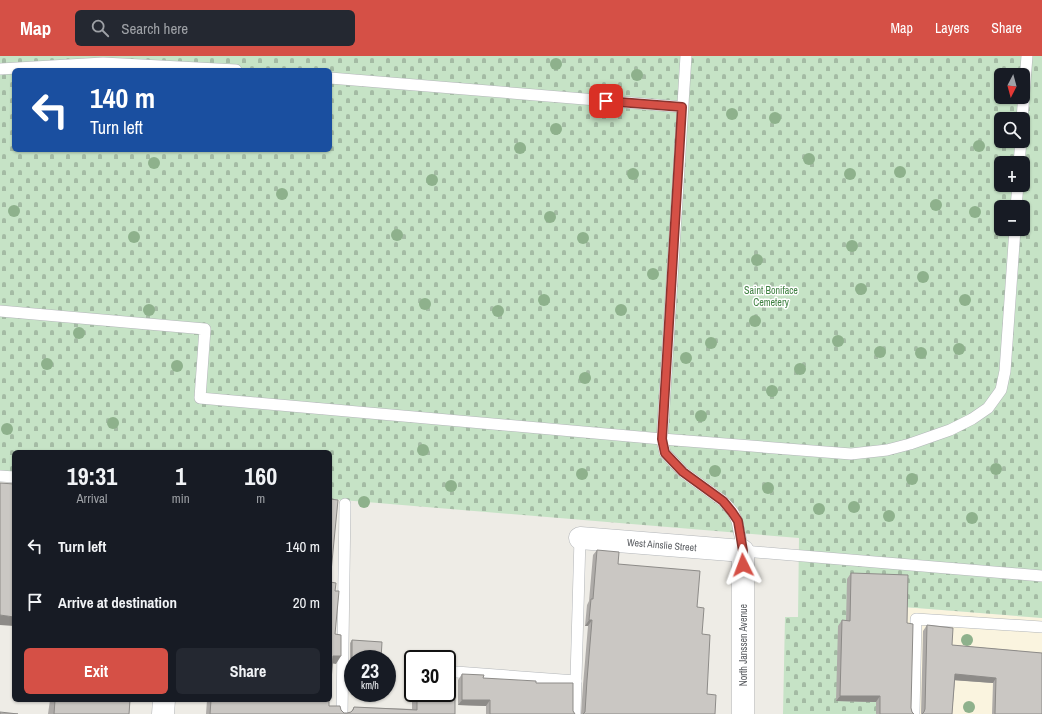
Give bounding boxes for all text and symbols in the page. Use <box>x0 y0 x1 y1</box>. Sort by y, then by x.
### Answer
search box <box>75 10 355 46</box>
text: Map <box>20 15 51 41</box>
icon: search <box>89 17 111 39</box>
text: Search here <box>121 18 188 39</box>
text: Map <box>891 19 913 37</box>
text: Layers <box>935 19 969 37</box>
text: Share <box>991 19 1022 37</box>
north arrow <box>994 68 1030 104</box>
map controls <box>994 68 1030 236</box>
text: 140 m <box>90 79 155 117</box>
icon: left <box>24 84 76 136</box>
pin <box>589 84 623 118</box>
icon: arrive <box>595 90 617 112</box>
button: search <box>994 112 1030 148</box>
text: Turn left <box>90 115 143 140</box>
button: + <box>994 156 1030 192</box>
button: − <box>994 200 1030 236</box>
park label: Saint Boniface Cemetery <box>744 284 798 309</box>
text: 19:31 <box>67 460 117 492</box>
text: 1 <box>175 460 186 492</box>
text: 160 <box>244 460 277 492</box>
text: Arrival <box>77 490 107 507</box>
text: min <box>172 490 190 507</box>
text: m <box>256 490 265 507</box>
icon: left <box>24 535 46 557</box>
text: Turn left <box>58 536 106 557</box>
text: 140 m <box>286 536 320 557</box>
street label: West Ainslie Street <box>626 536 698 554</box>
position arrow <box>722 544 764 586</box>
icon: arrive <box>24 591 46 613</box>
text: Arrive at destination <box>58 592 177 613</box>
text: 20 m <box>293 592 320 613</box>
street label: North Janssen Avenue <box>737 603 750 686</box>
button: Exit <box>24 648 168 694</box>
button: Share <box>176 648 320 694</box>
speed limit sign: 30 <box>404 650 456 702</box>
text: 23 <box>361 657 379 684</box>
text: km/h <box>361 679 379 692</box>

